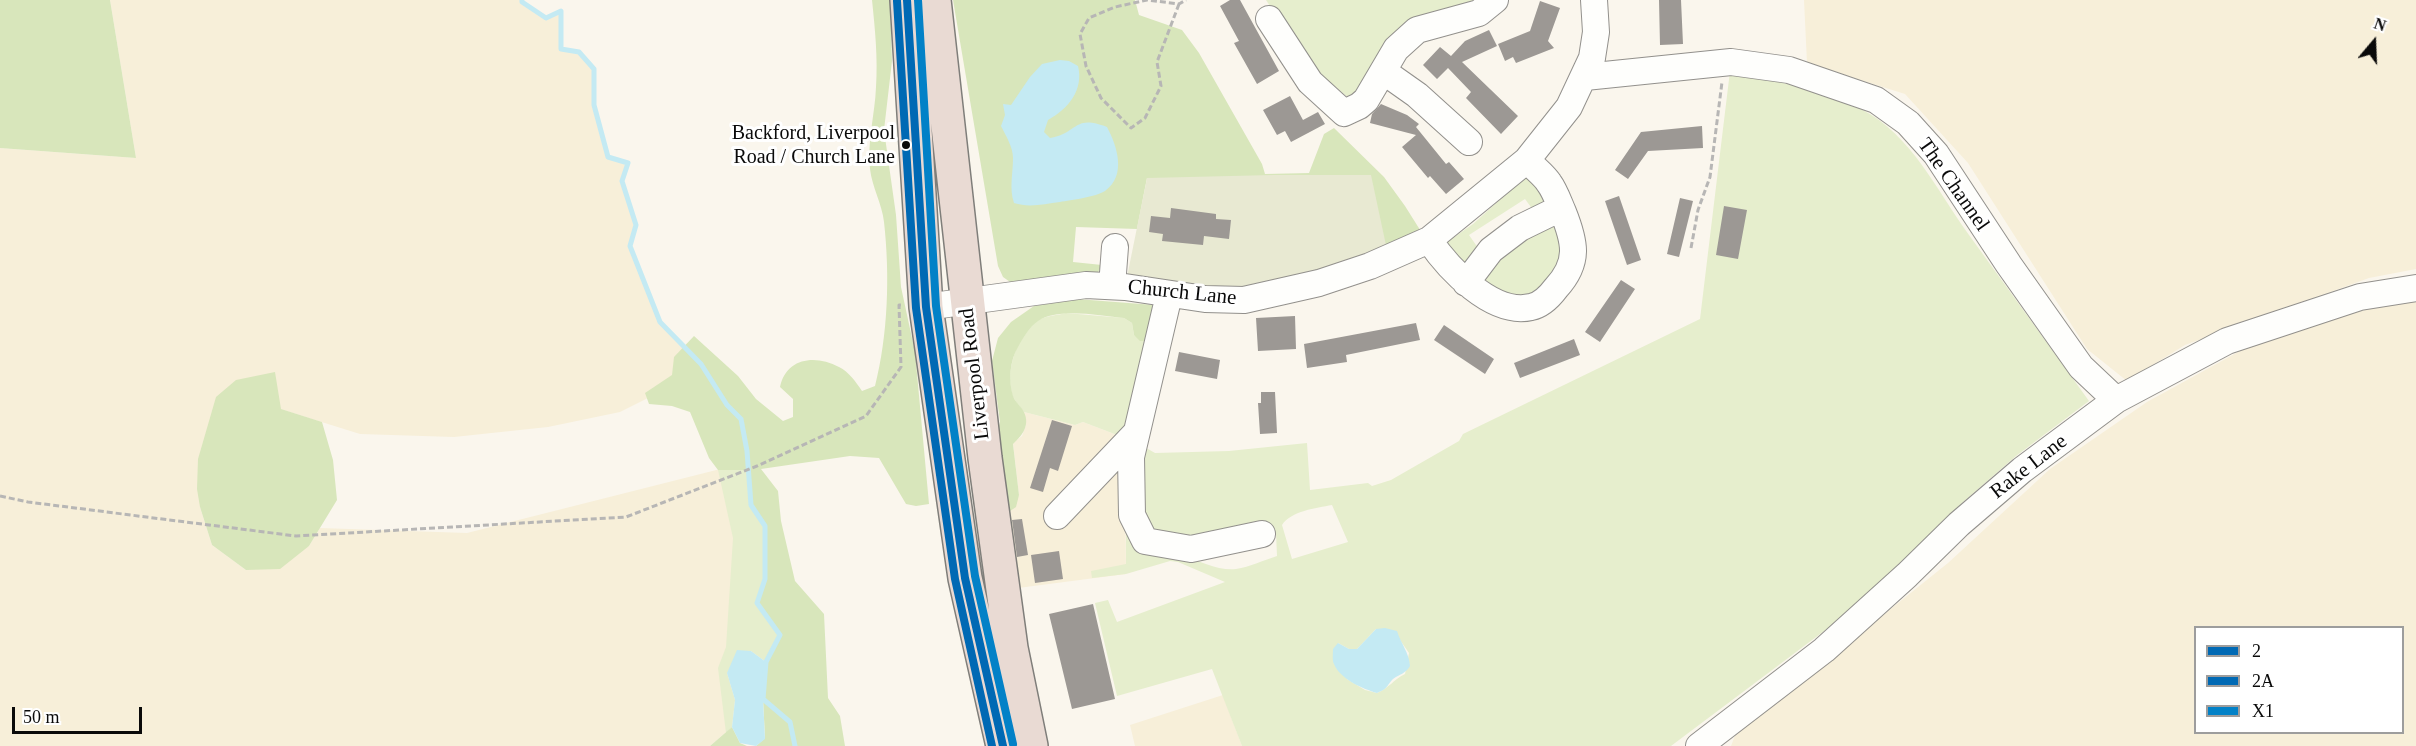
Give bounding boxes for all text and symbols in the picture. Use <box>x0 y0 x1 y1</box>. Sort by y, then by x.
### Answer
north arrow <box>2344 12 2404 72</box>
text: N <box>2372 15 2388 34</box>
place label: Backford, Liverpool Road / Church Lane <box>732 122 895 169</box>
street label: The Channel <box>1912 134 1994 236</box>
marker: Backford, Liverpool Road / Church Lane <box>900 139 912 151</box>
street label: Church Lane <box>1126 275 1238 311</box>
street label: Liverpool Road <box>954 307 996 441</box>
street label: Rake Lane <box>1986 429 2072 505</box>
legend <box>2194 626 2404 734</box>
text: 2 <box>2252 641 2261 661</box>
text: 2A <box>2252 671 2274 691</box>
scale bar <box>15 695 146 733</box>
text: X1 <box>2252 701 2274 721</box>
text: 50 m <box>23 707 60 727</box>

